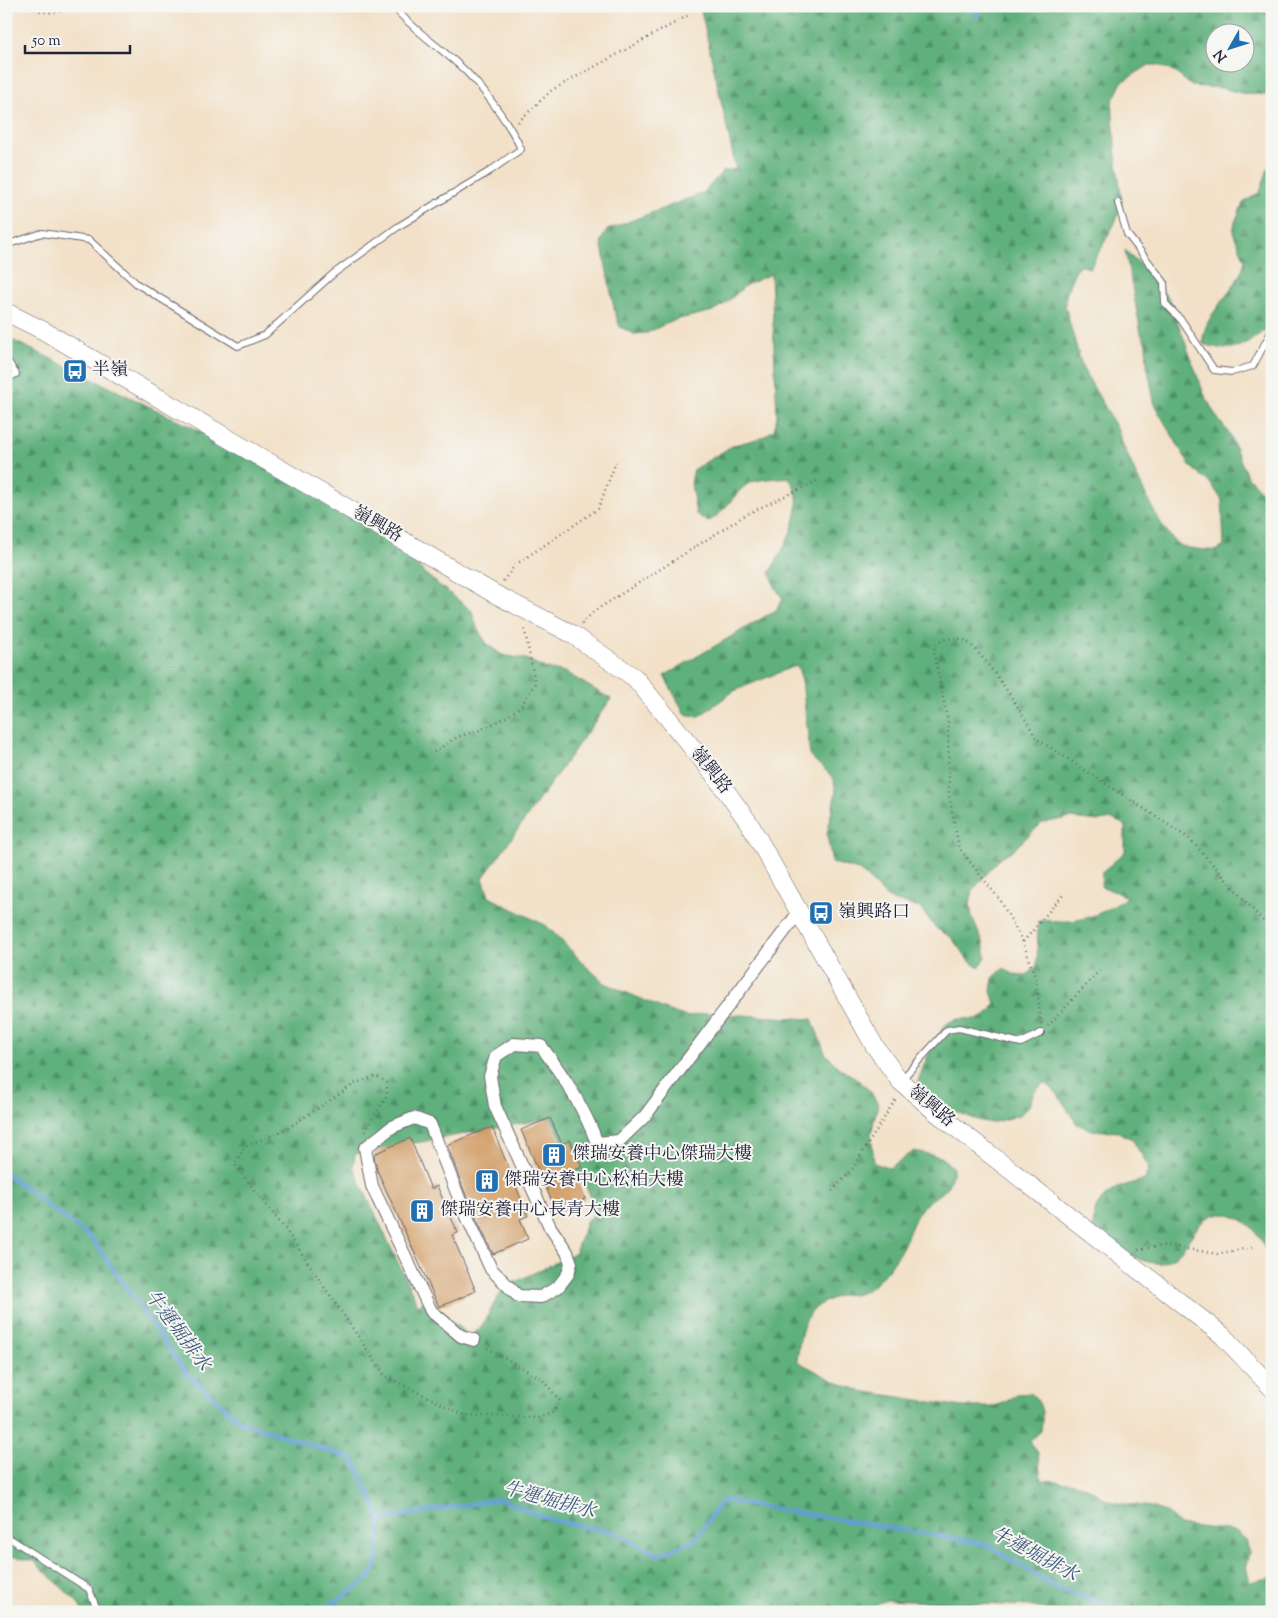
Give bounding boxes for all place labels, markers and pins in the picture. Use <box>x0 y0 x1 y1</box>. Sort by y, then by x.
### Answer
bus stop icon: 半嶺 <box>62 358 88 384</box>
place label: 半嶺 <box>92 358 128 384</box>
bus stop icon: 嶺興路口 <box>808 900 834 926</box>
place label: 嶺興路口 <box>838 900 910 926</box>
building icon: 傑瑞安養中心傑瑞大樓 <box>541 1142 567 1168</box>
place label: 傑瑞安養中心傑瑞大樓 <box>572 1142 752 1168</box>
building icon: 傑瑞安養中心松柏大樓 <box>474 1168 500 1194</box>
place label: 傑瑞安養中心松柏大樓 <box>504 1168 684 1194</box>
building icon: 傑瑞安養中心長青大樓 <box>409 1198 435 1224</box>
place label: 傑瑞安養中心長青大樓 <box>440 1198 620 1224</box>

